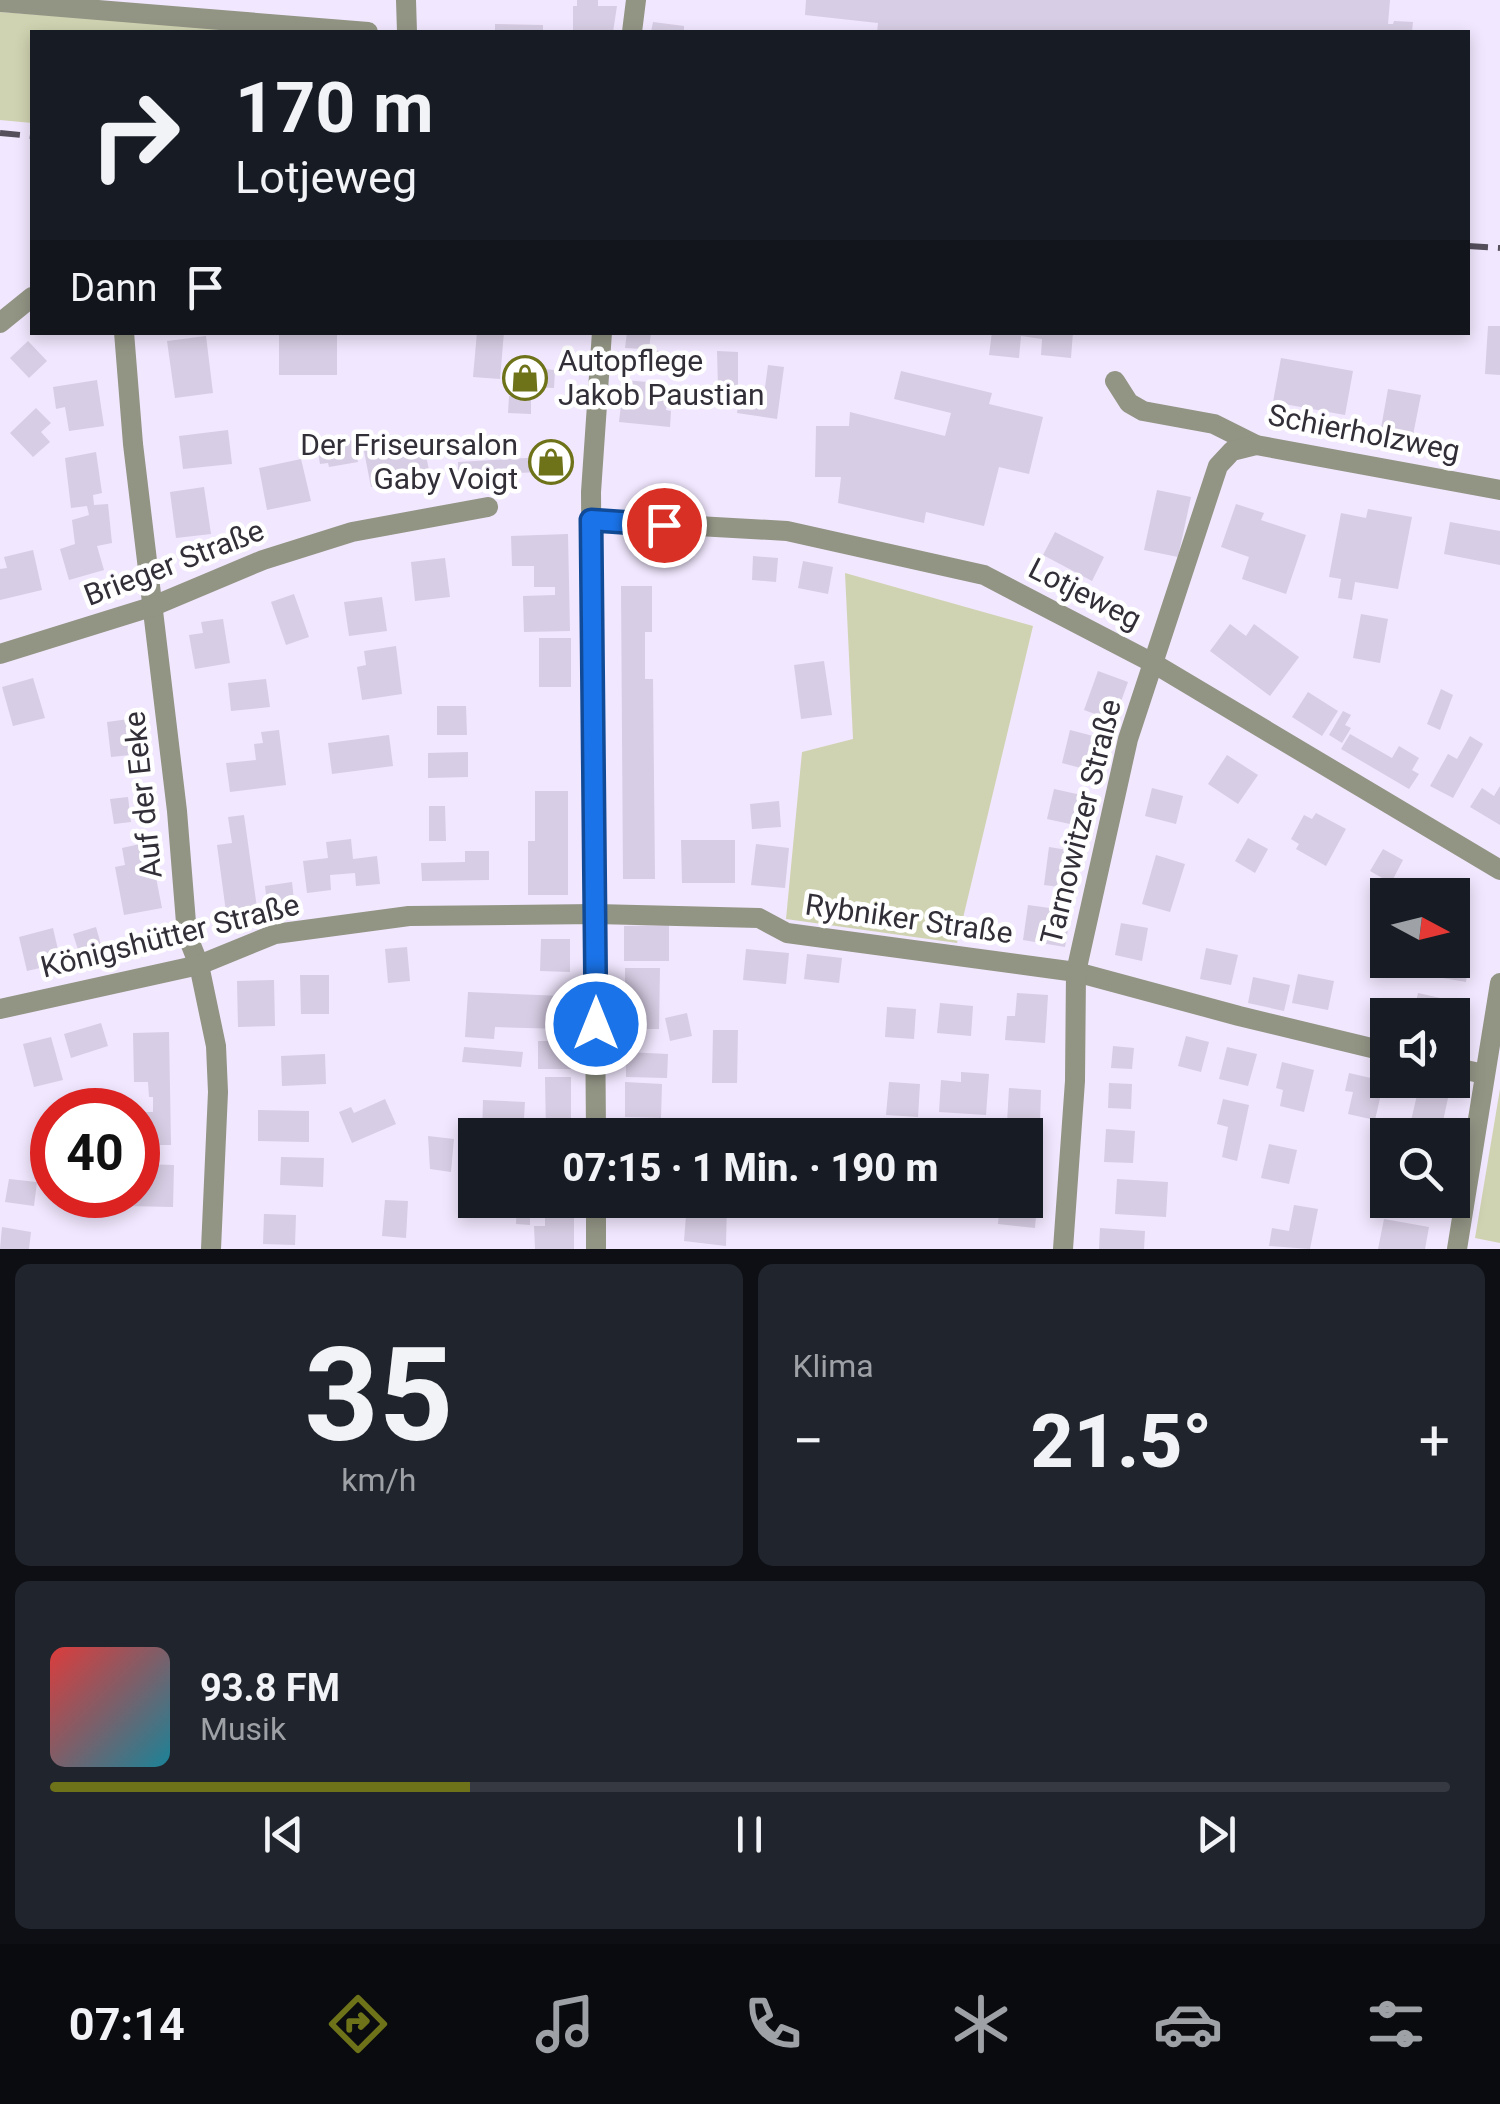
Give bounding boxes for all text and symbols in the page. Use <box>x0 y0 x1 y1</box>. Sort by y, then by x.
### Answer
text: 170 m <box>235 67 434 149</box>
icon: right <box>70 70 200 200</box>
text: Lotjeweg <box>235 151 417 204</box>
icon: arrive <box>178 260 233 315</box>
text: Dann <box>70 266 158 310</box>
place label: Autopflege Jakob Paustian <box>558 343 765 412</box>
shop icon: Autopflege Jakob Paustian <box>502 355 548 401</box>
street label: Schierholzweg <box>1265 397 1463 468</box>
place label: Der Friseursalon Gaby Voigt <box>300 427 518 496</box>
shop icon: Der Friseursalon Gaby Voigt <box>528 439 574 485</box>
pin <box>622 483 707 568</box>
icon: arrive <box>637 498 692 553</box>
street label: Brieger Straße <box>79 512 269 613</box>
street label: Lotjeweg <box>1023 550 1147 637</box>
street label: Tarnowitzer Straße <box>1033 696 1128 948</box>
street label: Auf der Eeke <box>116 710 169 880</box>
north arrow <box>1370 878 1470 978</box>
map controls <box>1370 878 1470 1218</box>
street label: Königshütter Straße <box>37 886 303 985</box>
street label: Rybniker Straße <box>803 887 1015 950</box>
position arrow <box>544 972 648 1076</box>
button: sound <box>1370 998 1470 1098</box>
speed limit sign: 40 <box>30 1088 160 1218</box>
button: search <box>1370 1118 1470 1218</box>
text: 07:15 · 1 Min. · 190 m <box>563 1146 938 1190</box>
text: 35 <box>304 1319 453 1472</box>
text: Klima <box>793 1347 874 1385</box>
text: 21.5° <box>1031 1397 1212 1485</box>
text: − <box>793 1409 824 1473</box>
text: + <box>1419 1409 1450 1473</box>
text: km/h <box>341 1461 416 1499</box>
text: 93.8 FM <box>200 1666 340 1710</box>
text: Musik <box>200 1710 286 1748</box>
icon: previous <box>256 1807 311 1862</box>
icon: pause <box>722 1807 777 1862</box>
icon: next <box>1189 1807 1244 1862</box>
icon: directions <box>323 1989 393 2059</box>
icon: music <box>530 1989 600 2059</box>
icon: phone <box>738 1989 808 2059</box>
icon: climate <box>946 1989 1016 2059</box>
icon: car <box>1153 1989 1223 2059</box>
icon: filters <box>1361 1989 1431 2059</box>
text: 07:14 <box>69 1998 185 2051</box>

